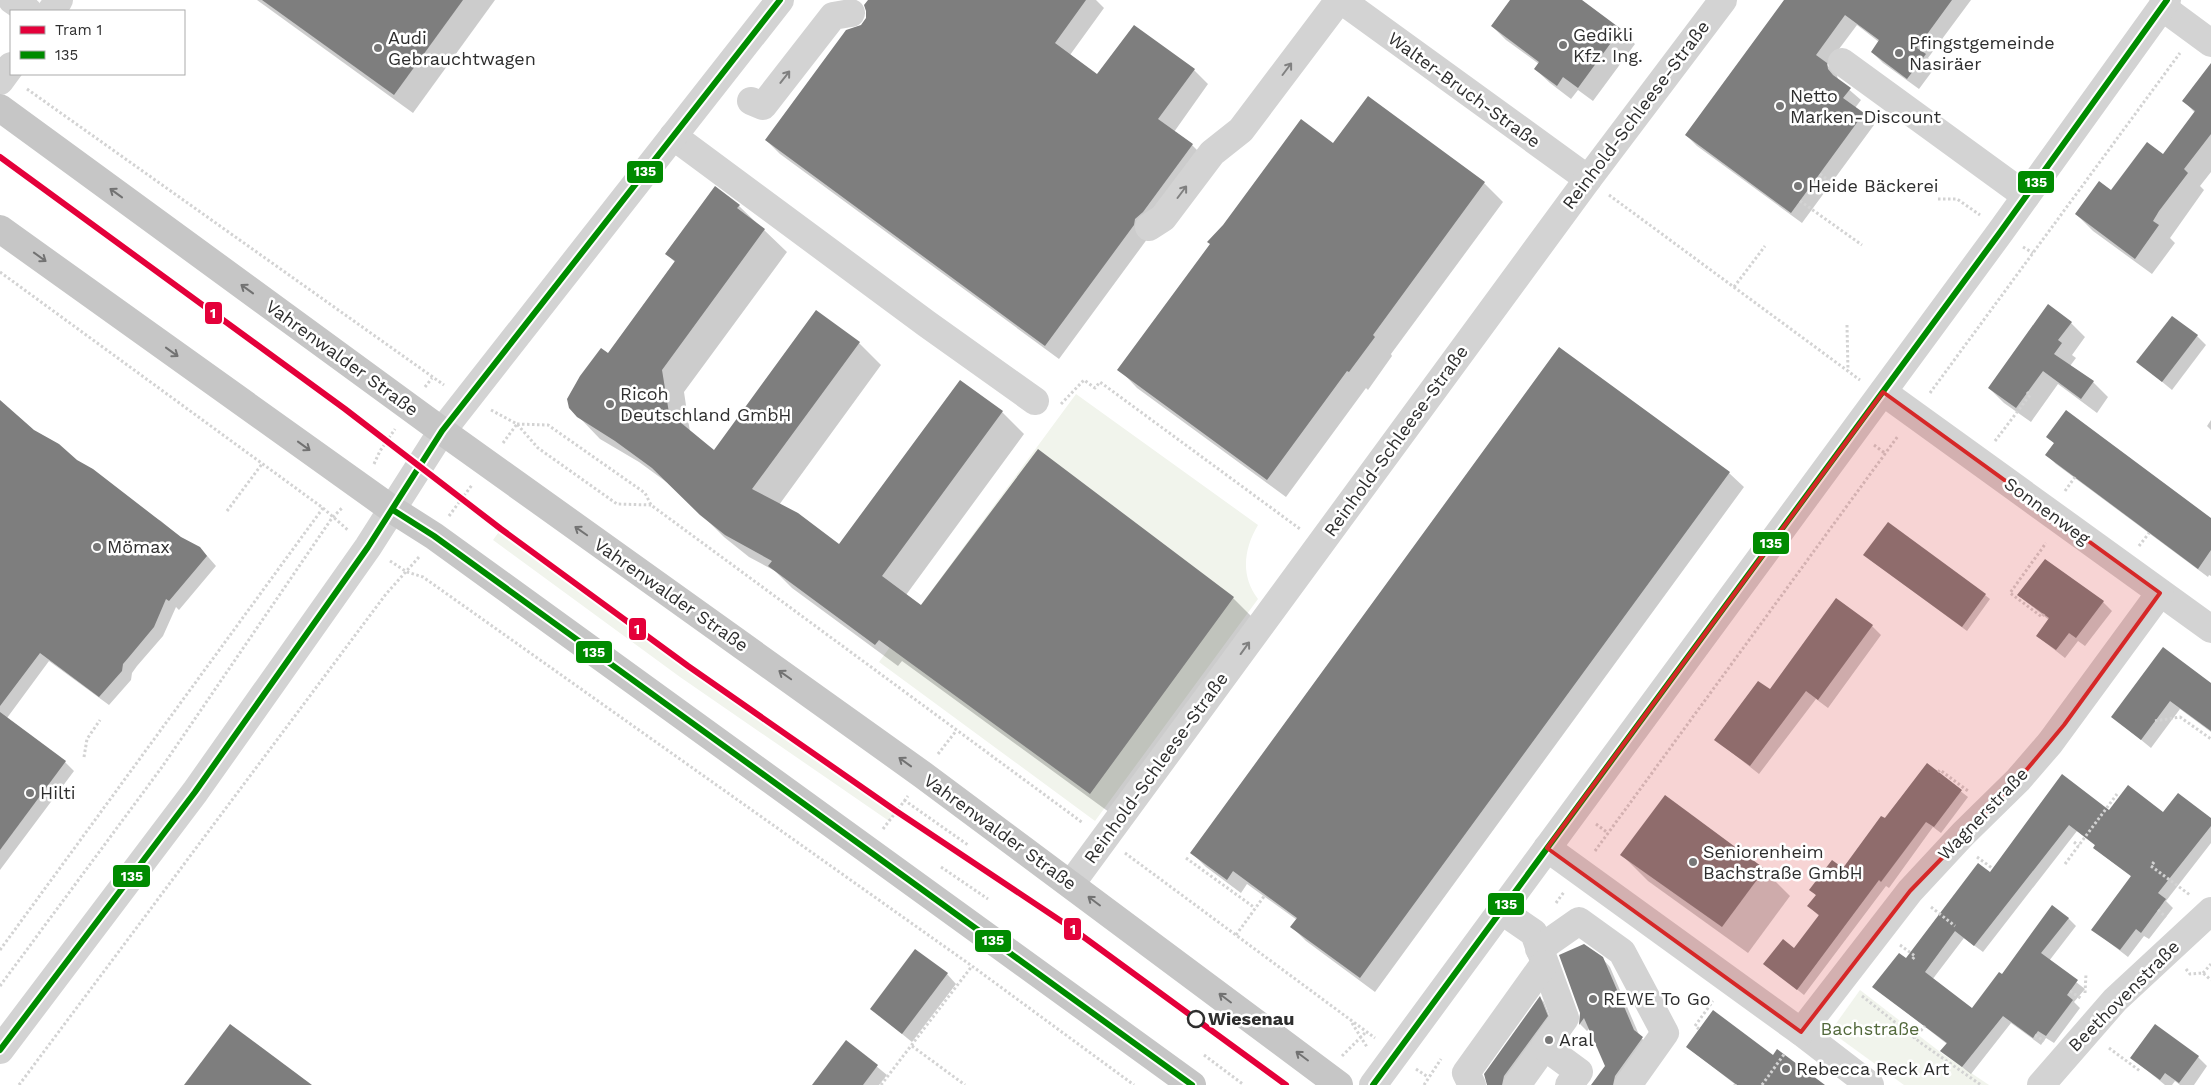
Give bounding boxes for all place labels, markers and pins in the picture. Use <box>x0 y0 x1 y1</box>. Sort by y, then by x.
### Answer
place label: Gedikli Kfz. Ing. <box>1573 24 1643 66</box>
place label: Audi Gebrauchtwagen <box>388 27 536 69</box>
place label: Pfingstgemeinde Nasiräer <box>1909 32 2055 74</box>
marker: Gedikli Kfz. Ing. <box>1557 39 1569 51</box>
marker: Audi Gebrauchtwagen <box>372 42 384 54</box>
marker: Pfingstgemeinde Nasiräer <box>1893 47 1905 59</box>
place label: Netto Marken-Discount <box>1790 85 1942 127</box>
marker: Netto Marken-Discount <box>1774 100 1786 112</box>
place label: Heide Bäckerei <box>1808 175 1939 196</box>
marker: Heide Bäckerei <box>1792 180 1804 192</box>
place label: Ricoh Deutschland GmbH <box>620 383 792 425</box>
marker: Ricoh Deutschland GmbH <box>604 398 616 410</box>
place label: Mömax <box>107 536 170 557</box>
marker: Mömax <box>91 541 103 553</box>
place label: Hilti <box>40 782 75 803</box>
marker: Hilti <box>24 787 36 799</box>
place label: Seniorenheim Bachstraße GmbH <box>1703 841 1863 883</box>
marker: Seniorenheim Bachstraße GmbH <box>1687 856 1699 868</box>
place label: REWE To Go <box>1603 988 1711 1009</box>
marker: REWE To Go <box>1587 993 1599 1005</box>
place label: Wiesenau <box>1208 1008 1294 1029</box>
marker: Wiesenau <box>1187 1010 1205 1028</box>
place label: Aral <box>1559 1029 1594 1050</box>
marker: Aral <box>1543 1034 1555 1046</box>
place label: Rebecca Reck Art <box>1796 1058 1950 1079</box>
marker: Rebecca Reck Art <box>1780 1063 1792 1075</box>

